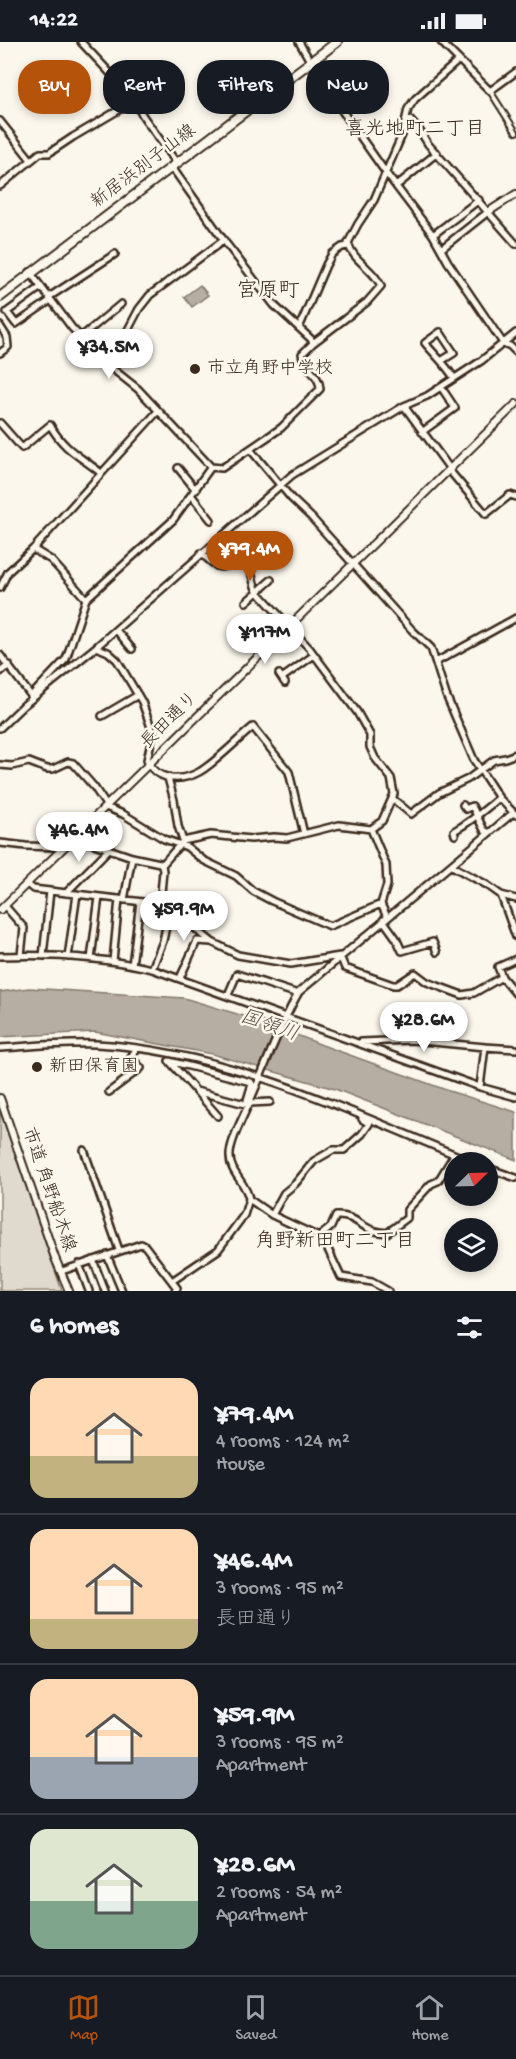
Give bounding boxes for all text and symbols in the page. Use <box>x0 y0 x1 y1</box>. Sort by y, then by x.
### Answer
text: 14:22 <box>30 8 78 34</box>
chip: Buy <box>18 60 91 114</box>
chip: Rent <box>103 60 185 114</box>
chip: Filters <box>197 60 294 114</box>
chip: New <box>306 60 389 114</box>
district label: 喜光地町二丁目 <box>345 117 485 142</box>
street label: 新居浜別子山線 <box>87 120 201 213</box>
district label: 宮原町 <box>237 279 300 305</box>
pin: ¥34.5M <box>60 329 158 380</box>
text: ¥34.5M <box>79 337 139 360</box>
place label: 市立角野中学校 <box>207 358 333 380</box>
marker: 市立角野中学校 <box>188 362 202 376</box>
pin: ¥79.4M <box>201 531 299 582</box>
text: ¥79.4M <box>220 539 280 562</box>
pin: ¥117M <box>223 614 307 665</box>
text: ¥117M <box>240 622 290 645</box>
street label: 長田通り <box>137 688 203 754</box>
pin: ¥46.4M <box>30 812 128 863</box>
text: ¥46.4M <box>50 820 108 843</box>
pin: ¥59.9M <box>135 891 233 942</box>
text: ¥59.9M <box>154 899 214 922</box>
pin: ¥28.6M <box>375 1002 473 1053</box>
water label: 国領川 <box>237 1005 301 1048</box>
text: ¥28.6M <box>394 1010 454 1033</box>
place label: 新田保育園 <box>49 1056 139 1078</box>
marker: 新田保育園 <box>30 1060 44 1074</box>
street label: 市道 角野船木線 <box>17 1125 80 1255</box>
north arrow <box>444 1152 498 1206</box>
map controls <box>444 1152 498 1272</box>
button: layers <box>444 1218 498 1272</box>
district label: 角野新田町二丁目 <box>255 1229 415 1254</box>
icon: filters <box>453 1311 486 1344</box>
text: 6 homes <box>30 1312 118 1343</box>
text: ¥79.4M <box>216 1400 293 1431</box>
icon: home <box>78 1402 150 1474</box>
text: 4 rooms · 124 m² <box>216 1431 350 1454</box>
text: House <box>216 1454 265 1477</box>
text: ¥46.4M <box>216 1547 292 1578</box>
icon: home <box>78 1553 150 1625</box>
text: 3 rooms · 95 m² <box>216 1578 344 1601</box>
text: 長田通り <box>216 1609 296 1632</box>
text: ¥59.9M <box>216 1701 294 1732</box>
icon: home <box>78 1703 150 1775</box>
text: 3 rooms · 95 m² <box>216 1732 344 1755</box>
text: Apartment <box>216 1755 306 1778</box>
text: ¥28.6M <box>216 1851 294 1882</box>
icon: home <box>78 1853 150 1925</box>
text: 2 rooms · 54 m² <box>216 1882 343 1905</box>
text: Apartment <box>216 1905 306 1928</box>
tab: Map <box>67 1991 100 2046</box>
tab: Saved <box>235 1991 276 2046</box>
tab: Home <box>411 1991 448 2046</box>

